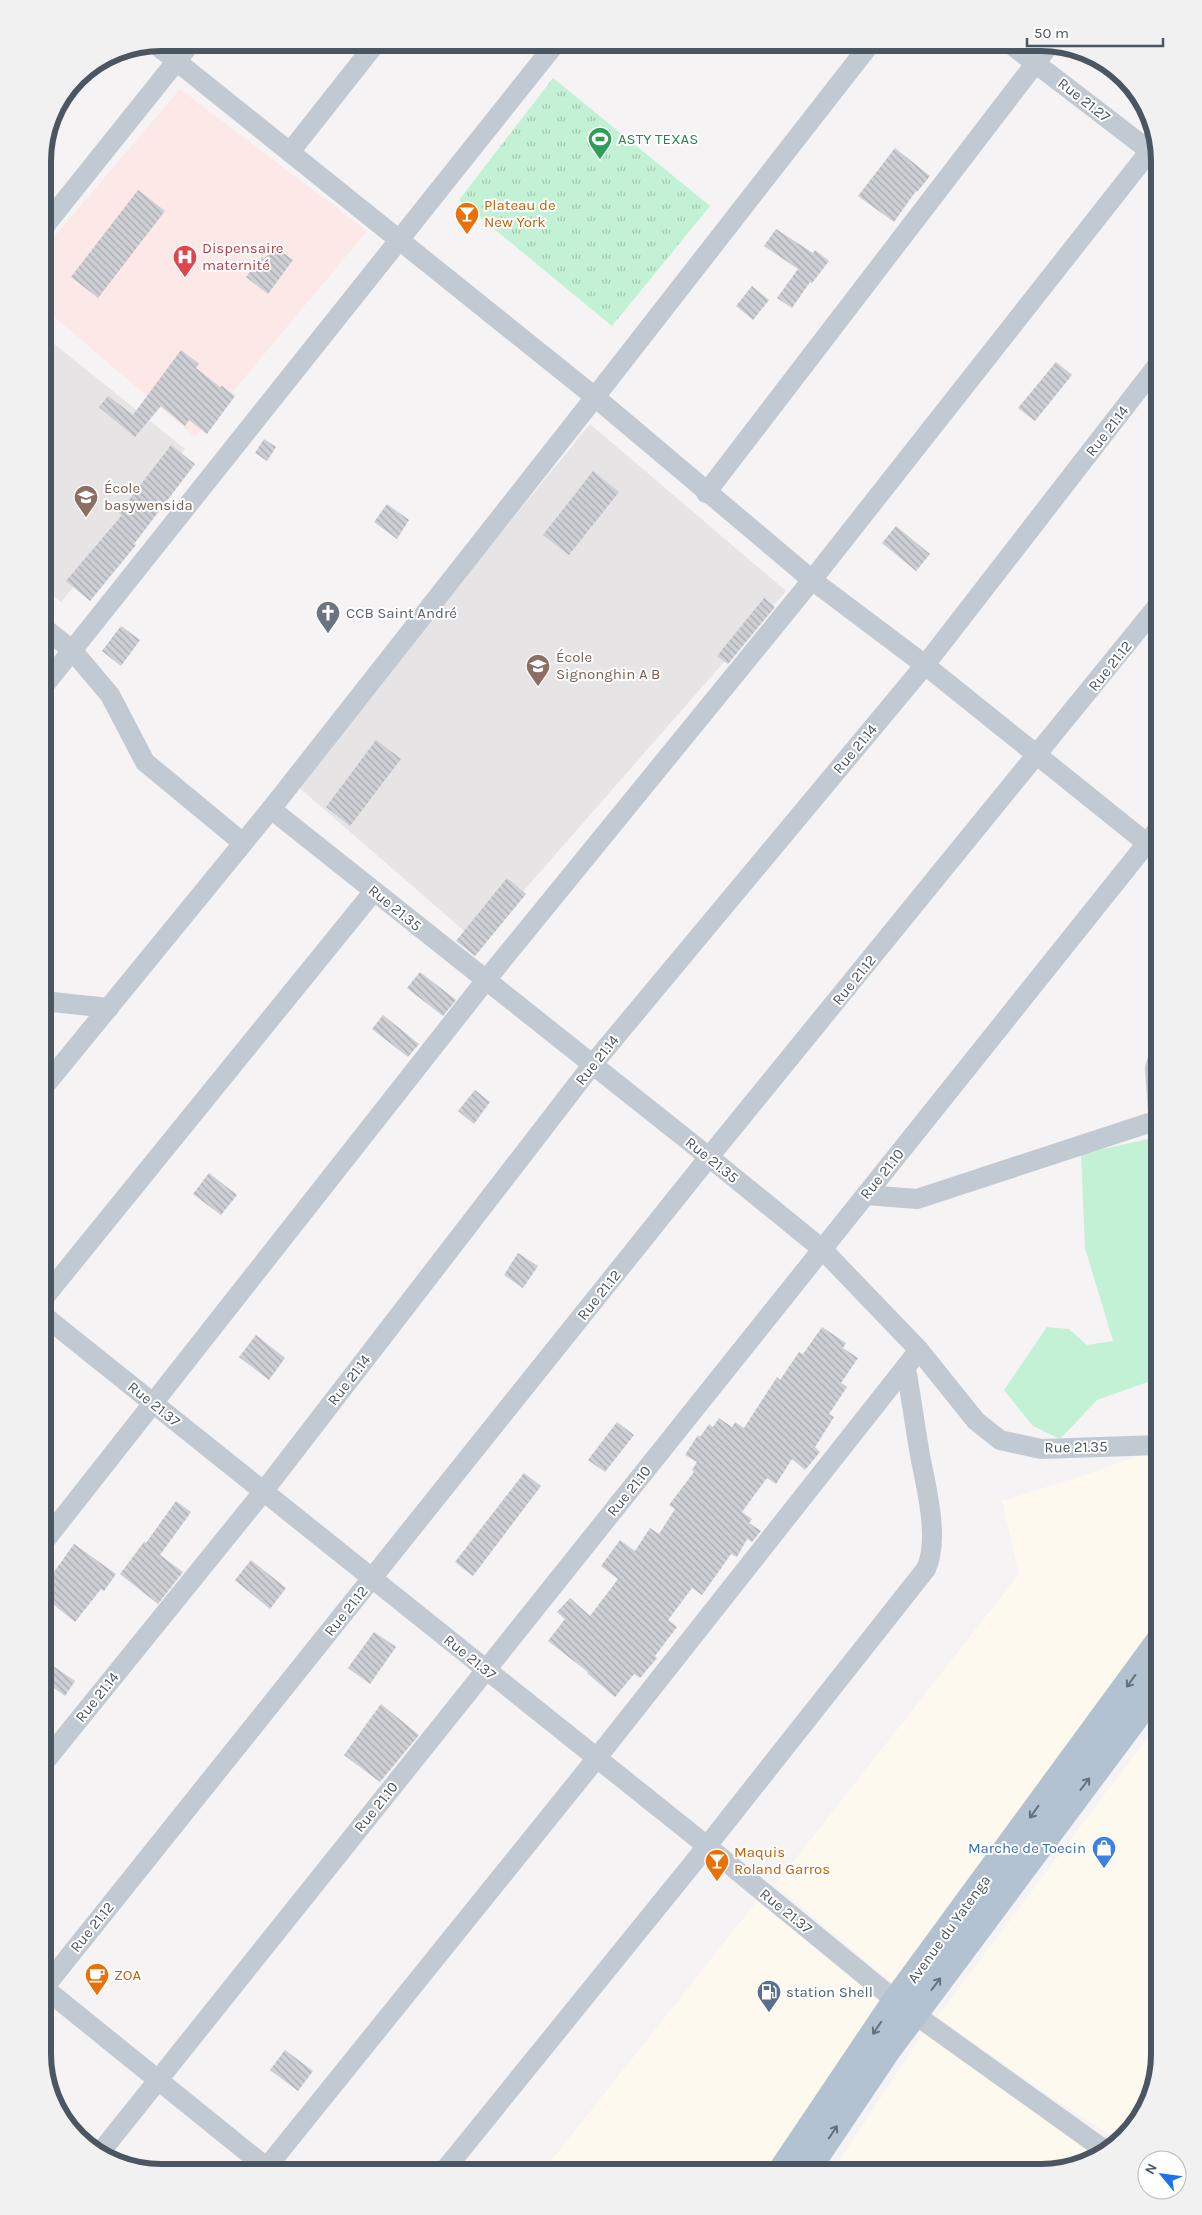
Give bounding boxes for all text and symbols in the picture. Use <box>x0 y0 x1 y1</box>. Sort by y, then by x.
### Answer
scale bar <box>1027 15 1163 47</box>
text: 50 m <box>1034 24 1069 42</box>
street label: Rue 21.27 <box>1054 74 1114 126</box>
sports icon: ASTY TEXAS <box>587 126 613 160</box>
place label: ASTY TEXAS <box>618 130 698 148</box>
place label: Plateau de New York <box>484 196 556 231</box>
bar icon: Plateau de New York <box>454 201 480 235</box>
place label: Dispensaire maternité <box>202 239 284 274</box>
hospital icon: Dispensaire maternité <box>172 244 198 278</box>
street label: Rue 21.14 <box>1082 402 1133 460</box>
place label: École basywensida <box>104 479 193 514</box>
school or university icon: École basywensida <box>73 484 99 518</box>
church icon: CCB Saint André <box>315 600 341 634</box>
place label: CCB Saint André <box>346 604 457 622</box>
street label: Rue 21.12 <box>1084 637 1136 695</box>
place label: École Signonghin A B <box>556 648 660 683</box>
school or university icon: École Signonghin A B <box>525 653 551 687</box>
street label: Rue 21.14 <box>829 720 881 777</box>
street label: Rue 21.35 <box>365 881 425 935</box>
street label: Rue 21.12 <box>828 951 880 1009</box>
street label: Rue 21.14 <box>571 1031 623 1089</box>
street label: Rue 21.35 <box>682 1133 742 1187</box>
street label: Rue 21.10 <box>856 1145 908 1203</box>
street label: Rue 21.12 <box>573 1266 625 1324</box>
street label: Rue 21.14 <box>324 1351 375 1409</box>
street label: Rue 21.37 <box>124 1378 184 1430</box>
street label: Rue 21.35 <box>1044 1437 1108 1457</box>
street label: Rue 21.10 <box>603 1462 655 1520</box>
street label: Rue 21.12 <box>320 1582 372 1640</box>
street label: Rue 21.37 <box>440 1631 500 1683</box>
street label: Rue 21.14 <box>71 1668 123 1726</box>
one-way arrow <box>1125 1674 1136 1687</box>
street label: Rue 21.10 <box>350 1778 402 1836</box>
one-way arrow <box>1080 1778 1091 1791</box>
one-way arrow <box>1029 1805 1040 1818</box>
shop icon: Marche de Toecin <box>1091 1835 1117 1869</box>
place label: Marche de Toecin <box>968 1839 1086 1857</box>
place label: Maquis Roland Garros <box>734 1843 830 1878</box>
bar icon: Maquis Roland Garros <box>704 1848 730 1882</box>
street label: Avenue du Yatenga <box>904 1871 994 1987</box>
street label: Rue 21.37 <box>756 1885 816 1937</box>
street label: Rue 21.12 <box>66 1898 118 1956</box>
cafe icon: ZOA <box>84 1962 110 1996</box>
place label: ZOA <box>114 1966 142 1984</box>
one-way arrow <box>930 1978 941 1991</box>
fuel station icon: station Shell <box>756 1979 782 2013</box>
place label: station Shell <box>786 1983 873 2001</box>
one-way arrow <box>872 2021 882 2035</box>
one-way arrow <box>828 2125 838 2139</box>
north arrow <box>1137 2150 1187 2200</box>
text: N <box>1141 2160 1161 2177</box>

